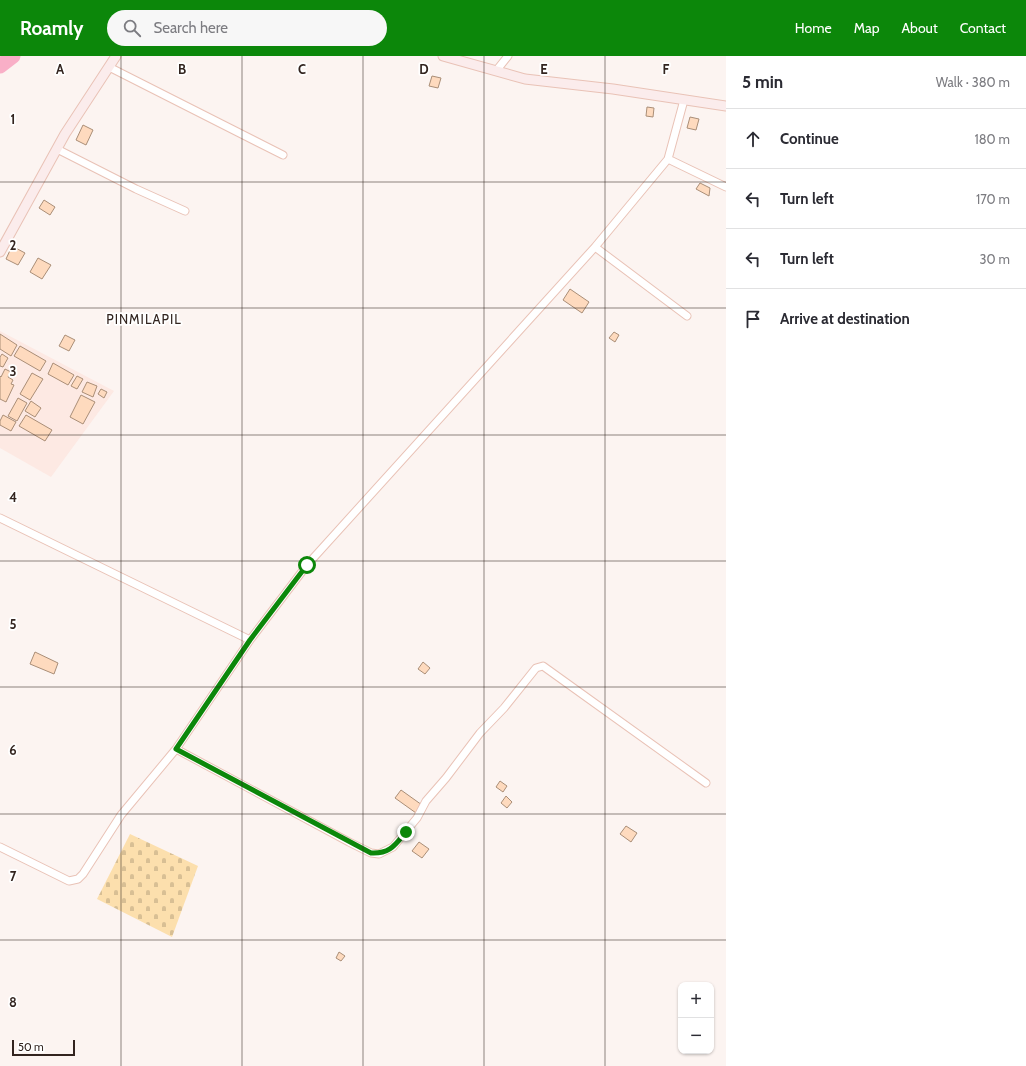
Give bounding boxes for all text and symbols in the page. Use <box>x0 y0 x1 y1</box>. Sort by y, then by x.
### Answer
search box <box>107 10 387 46</box>
text: Roamly <box>20 17 83 40</box>
icon: search <box>121 17 143 39</box>
text: Search here <box>153 19 228 37</box>
text: Home <box>795 19 832 37</box>
text: Map <box>854 19 879 37</box>
text: About <box>901 19 938 37</box>
text: Contact <box>960 19 1006 37</box>
text: A <box>56 61 65 77</box>
text: B <box>178 61 186 77</box>
text: C <box>298 61 306 77</box>
text: D <box>419 61 429 77</box>
text: E <box>540 61 548 77</box>
text: F <box>663 61 670 77</box>
text: 5 min <box>742 72 783 92</box>
text: Walk · 380 m <box>936 74 1010 90</box>
text: 1 <box>11 111 15 127</box>
icon: ahead <box>742 128 764 150</box>
text: Continue <box>780 130 839 148</box>
text: 180 m <box>974 131 1010 147</box>
icon: left <box>742 188 764 210</box>
text: Turn left <box>780 190 834 208</box>
text: 170 m <box>976 191 1010 207</box>
text: 2 <box>10 237 17 253</box>
icon: left <box>742 248 764 270</box>
text: Turn left <box>780 250 834 268</box>
text: 30 m <box>980 251 1010 267</box>
icon: arrive <box>742 308 764 330</box>
text: Arrive at destination <box>780 310 910 328</box>
district label: PINMILAPIL <box>106 311 182 327</box>
text: 3 <box>9 363 17 379</box>
text: 4 <box>9 489 17 505</box>
route start <box>298 556 316 574</box>
text: 5 <box>10 616 17 632</box>
text: 6 <box>9 742 17 758</box>
route end <box>397 823 415 841</box>
text: 7 <box>10 868 17 884</box>
map controls <box>678 982 714 1054</box>
button: + <box>678 982 714 1018</box>
text: 8 <box>9 994 17 1010</box>
button: − <box>678 1018 714 1054</box>
scale bar <box>12 1038 75 1057</box>
text: 50 m <box>18 1040 44 1054</box>

